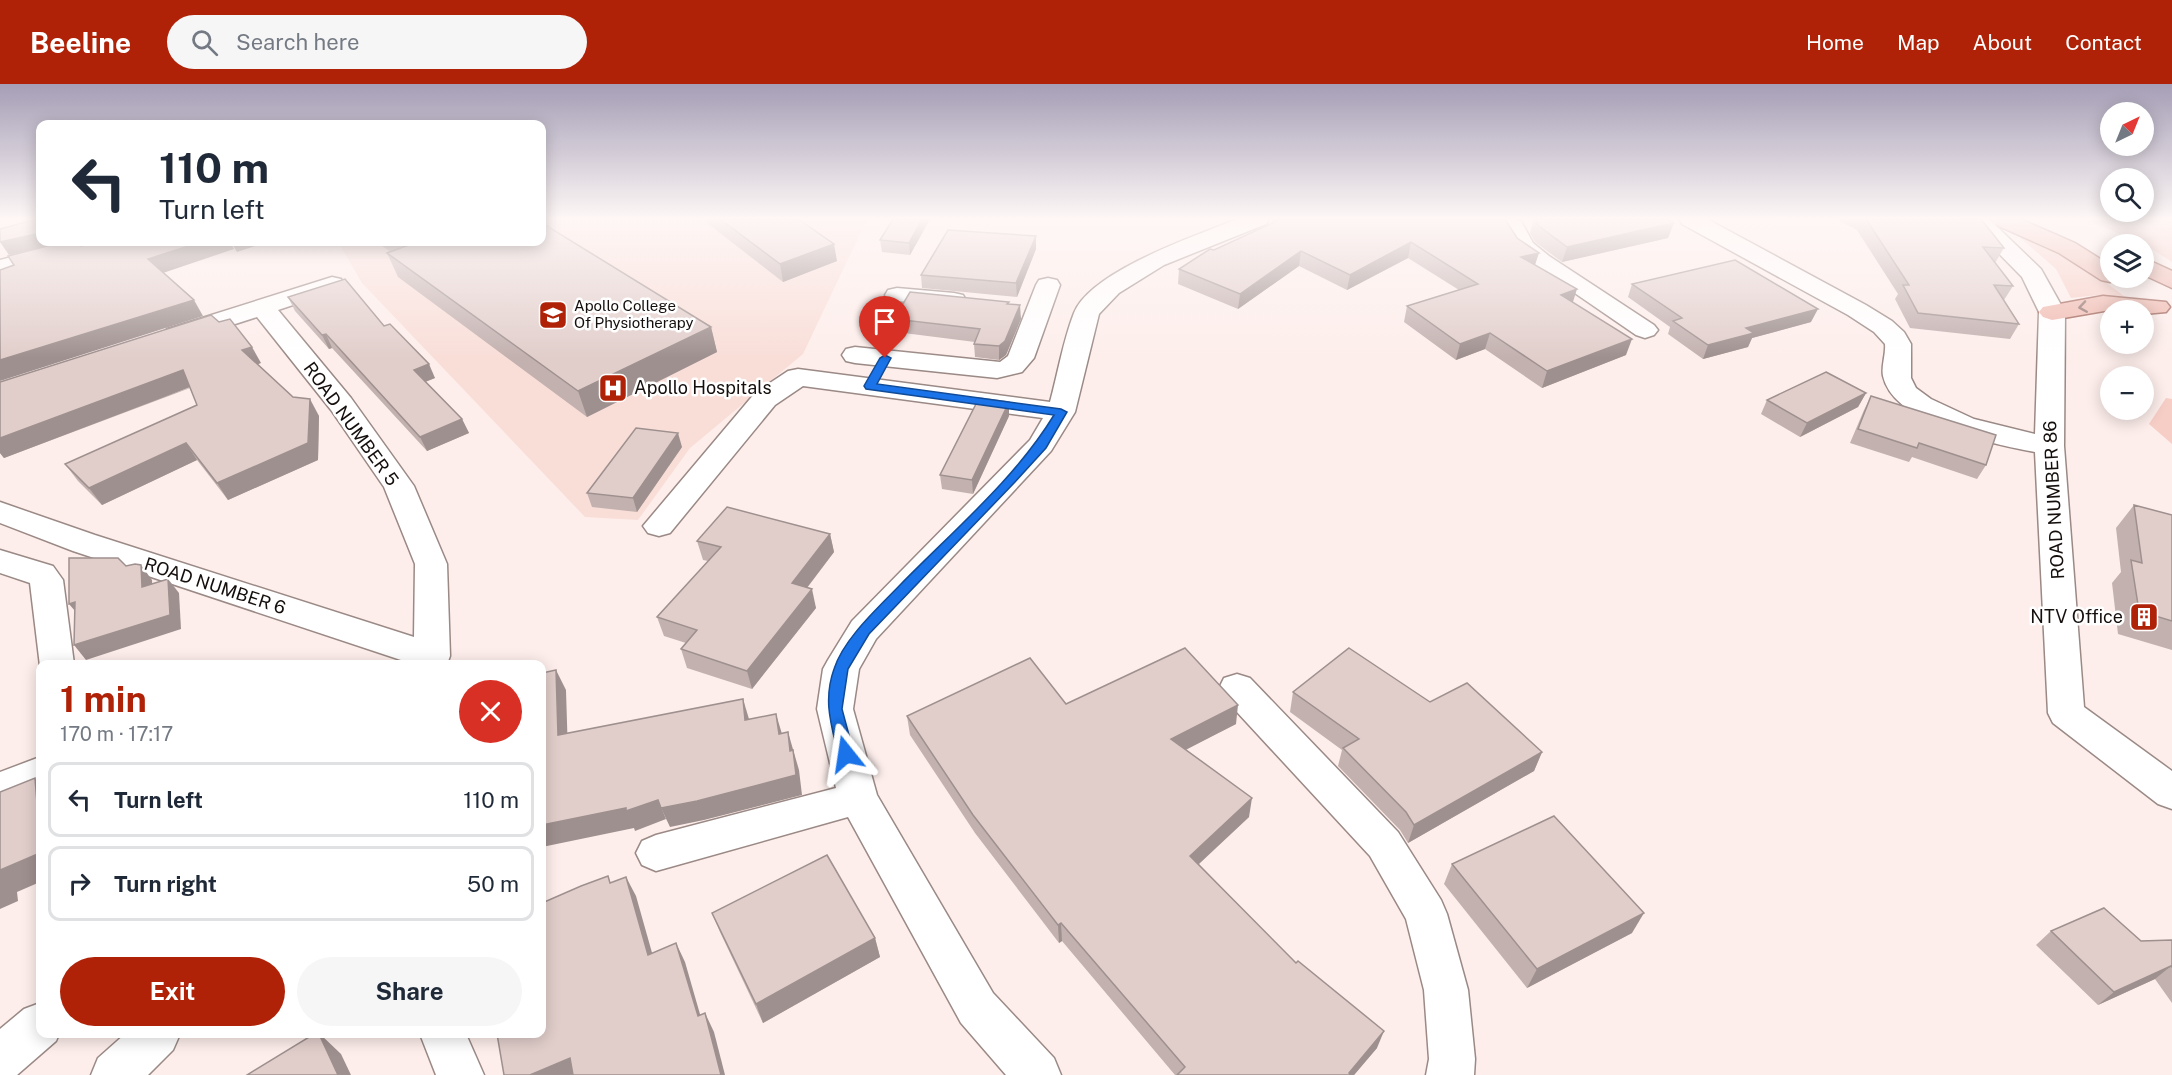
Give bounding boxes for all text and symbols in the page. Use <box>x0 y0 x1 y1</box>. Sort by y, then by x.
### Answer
search box <box>167 15 587 69</box>
text: Beeline <box>30 26 131 59</box>
icon: search <box>188 26 221 59</box>
text: Search here <box>236 29 360 55</box>
text: Home <box>1806 30 1864 55</box>
text: Map <box>1897 30 1940 55</box>
text: About <box>1973 30 2032 55</box>
text: Contact <box>2065 30 2142 55</box>
north arrow <box>2100 102 2154 156</box>
map controls <box>2100 102 2154 420</box>
text: 110 m <box>159 143 269 192</box>
icon: left <box>60 144 138 222</box>
button: search <box>2100 168 2154 222</box>
text: Turn left <box>159 193 265 225</box>
button: layers <box>2100 234 2154 288</box>
pin <box>859 296 910 358</box>
place label: Apollo College Of Physiotherapy <box>574 297 694 331</box>
school or university icon: Apollo College Of Physiotherapy <box>537 299 569 331</box>
one-way arrow <box>2079 300 2088 312</box>
button: + <box>2100 300 2154 354</box>
icon: arrive <box>868 305 901 338</box>
street label: ROAD NUMBER 5 <box>299 358 403 490</box>
button: − <box>2100 366 2154 420</box>
hospital icon: Apollo Hospitals <box>597 372 629 404</box>
place label: Apollo Hospitals <box>634 377 772 398</box>
street label: ROAD NUMBER 86 <box>2039 420 2068 580</box>
street label: ROAD NUMBER 6 <box>142 553 289 618</box>
building icon: NTV Office <box>2128 601 2160 633</box>
place label: NTV Office <box>2030 606 2123 627</box>
text: 1 min <box>60 678 147 720</box>
button: close <box>459 680 522 743</box>
text: 170 m · 17:17 <box>60 722 173 746</box>
position arrow <box>814 722 878 786</box>
icon: left <box>63 783 96 816</box>
text: Turn left <box>114 787 203 813</box>
text: 110 m <box>463 787 519 813</box>
icon: right <box>63 867 96 900</box>
text: Turn right <box>114 871 217 897</box>
text: 50 m <box>467 871 519 897</box>
button: Exit <box>60 957 285 1026</box>
button: Share <box>297 957 522 1026</box>

